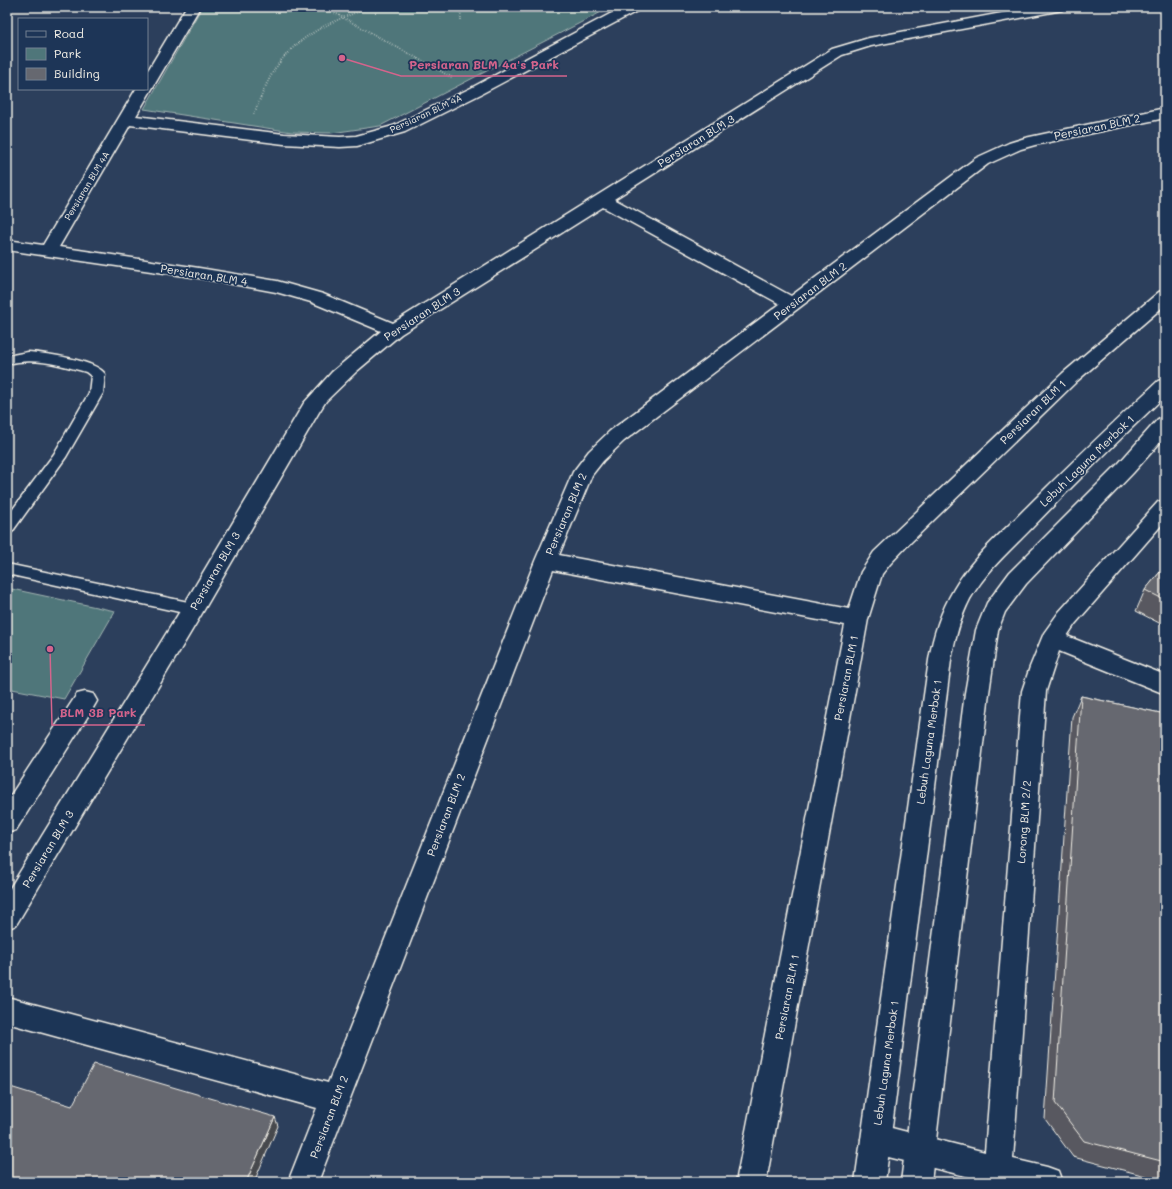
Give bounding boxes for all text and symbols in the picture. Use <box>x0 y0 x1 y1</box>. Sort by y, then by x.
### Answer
legend <box>18 18 148 90</box>
text: Road <box>54 25 84 41</box>
text: Park <box>54 45 81 61</box>
callout: Persiaran BLM 4a's Park <box>401 52 567 76</box>
text: Persiaran BLM 4a's Park <box>409 56 559 72</box>
text: Building <box>54 65 100 81</box>
street label: Persiaran BLM 4A <box>388 92 464 135</box>
street label: Persiaran BLM 2 <box>1052 110 1141 143</box>
street label: Persiaran BLM 3 <box>654 111 737 170</box>
street label: Persiaran BLM 4A <box>62 149 111 222</box>
street label: Persiaran BLM 2 <box>770 258 849 323</box>
street label: Persiaran BLM 4 <box>159 260 249 289</box>
street label: Persiaran BLM 3 <box>381 283 463 344</box>
street label: Persiaran BLM 1 <box>996 376 1069 447</box>
street label: Lebuh Laguna Merbok 1 <box>1036 412 1137 510</box>
street label: Persiaran BLM 2 <box>542 471 590 557</box>
street label: Persiaran BLM 3 <box>186 528 243 613</box>
street label: Persiaran BLM 1 <box>830 634 861 722</box>
street label: Lebuh Laguna Merbok 1 <box>912 679 945 805</box>
callout: BLM 3B Park <box>52 701 145 725</box>
text: BLM 3B Park <box>60 704 136 720</box>
street label: Persiaran BLM 2 <box>423 771 468 858</box>
street label: Lorong BLM 2/2 <box>1013 780 1034 864</box>
street label: Persiaran BLM 3 <box>18 807 77 890</box>
street label: Persiaran BLM 1 <box>771 953 802 1041</box>
street label: Lebuh Laguna Merbok 1 <box>869 1000 902 1126</box>
street label: Persiaran BLM 2 <box>306 1073 351 1160</box>

